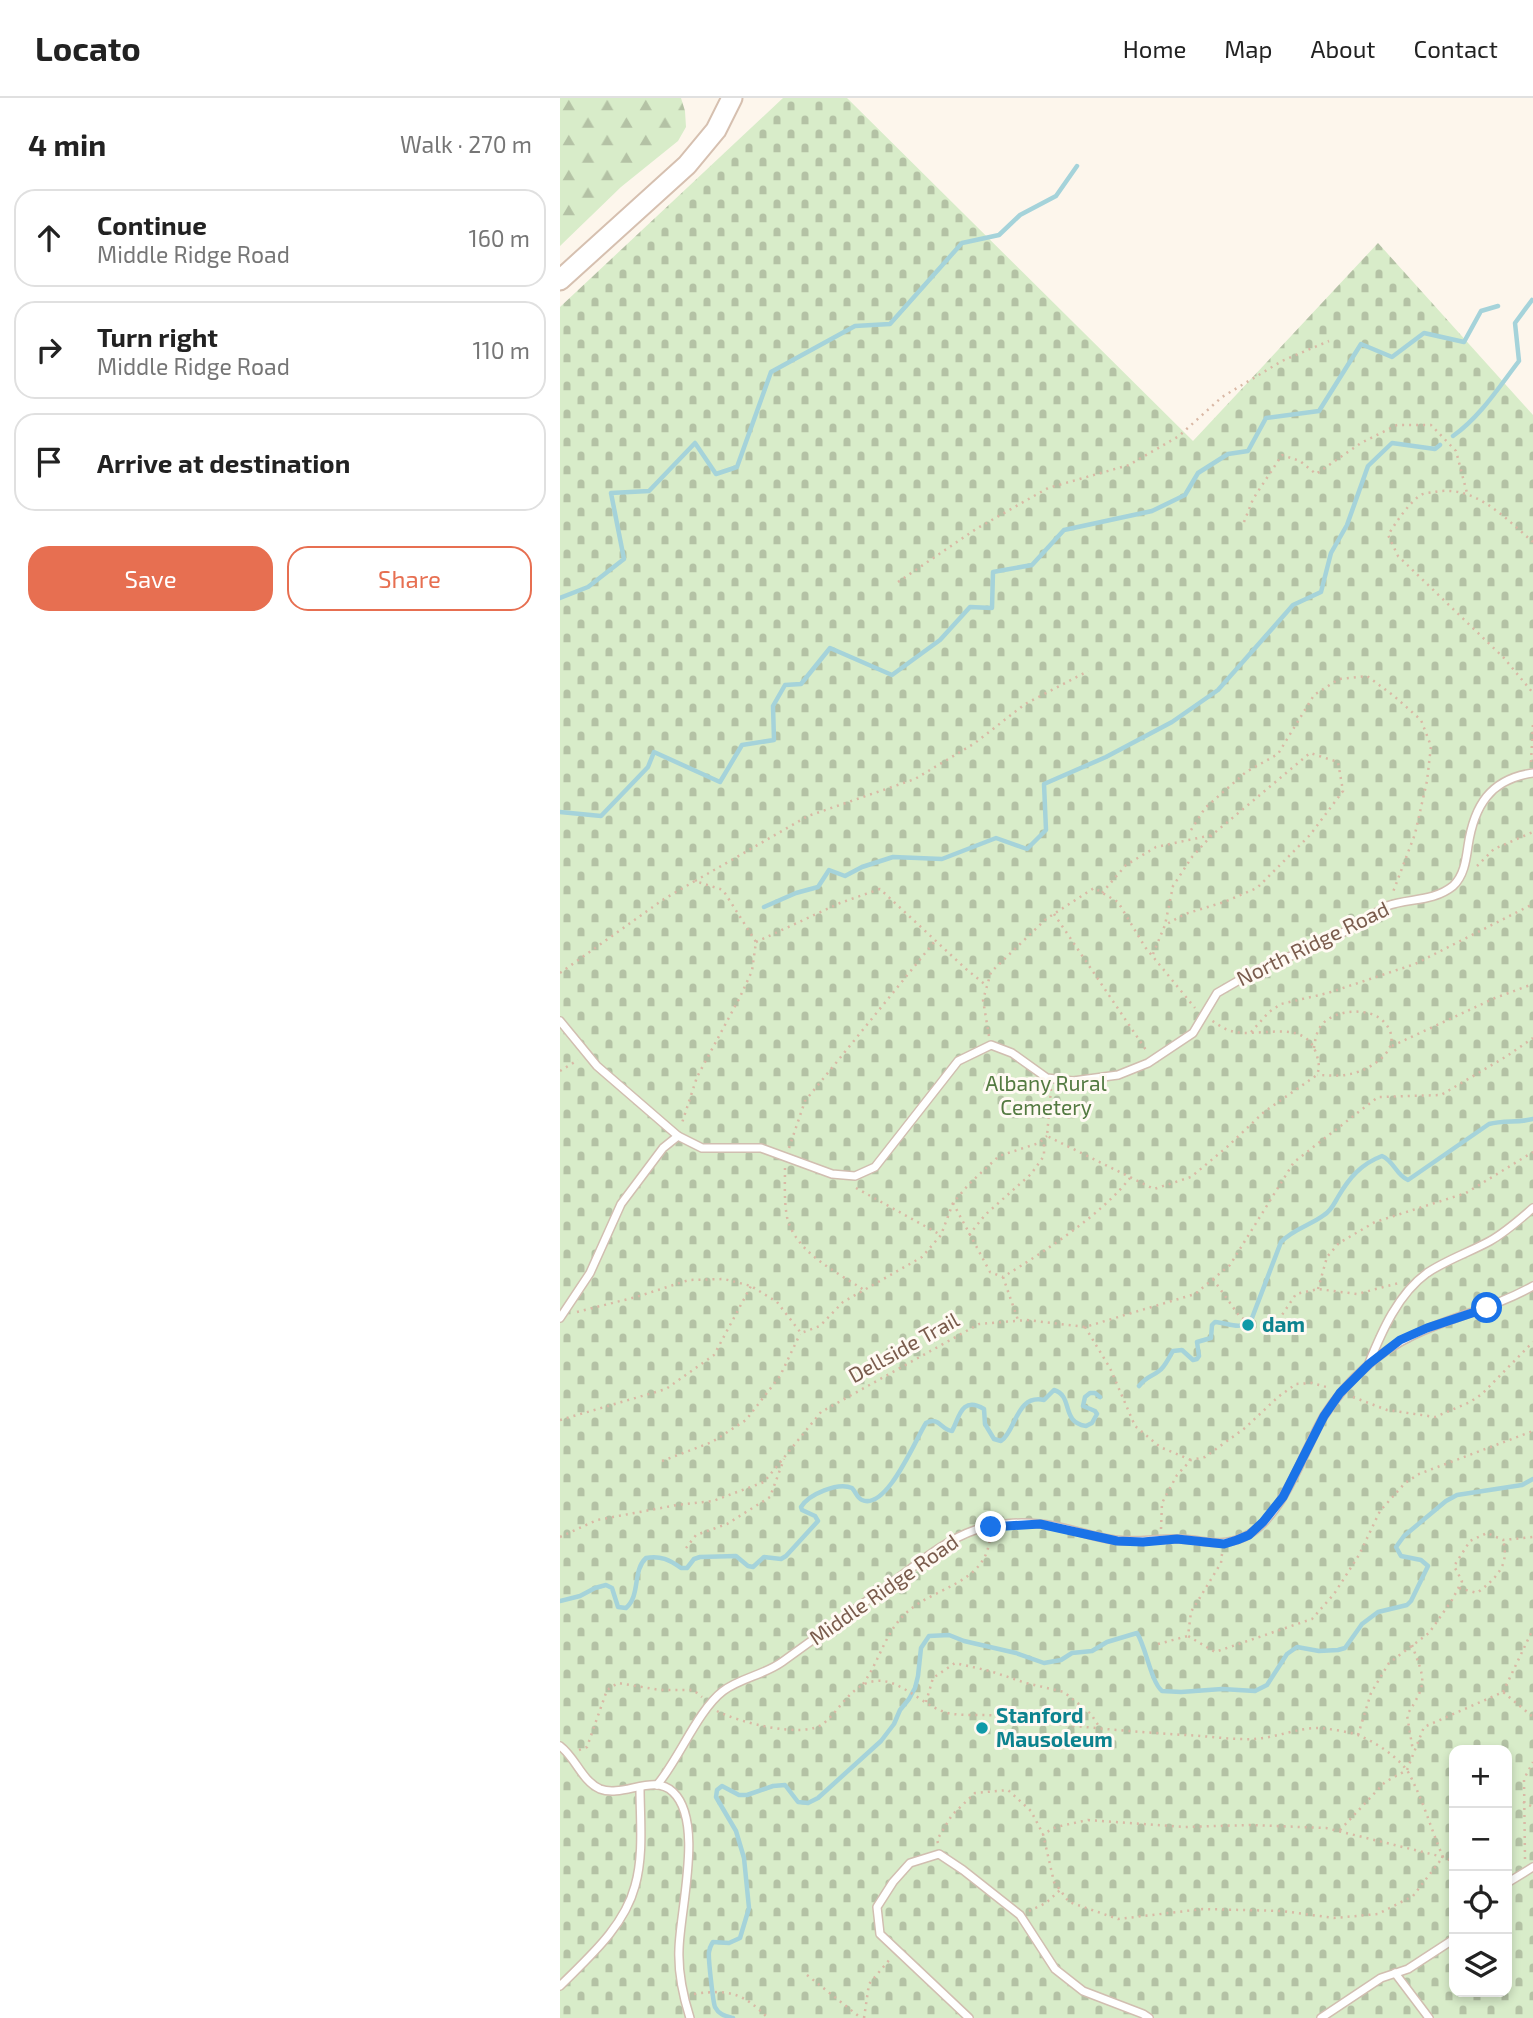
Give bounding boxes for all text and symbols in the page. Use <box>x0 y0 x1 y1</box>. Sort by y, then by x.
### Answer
text: Locato <box>35 28 141 68</box>
text: Home <box>1123 34 1186 63</box>
text: Map <box>1224 34 1272 63</box>
text: About <box>1310 34 1376 63</box>
text: Contact <box>1414 34 1498 63</box>
text: 4 min <box>28 126 106 162</box>
text: Walk · 270 m <box>400 130 532 158</box>
text: Continue <box>97 209 207 240</box>
icon: ahead <box>30 219 68 257</box>
text: 160 m <box>469 224 530 252</box>
text: Middle Ridge Road <box>97 240 290 268</box>
text: Turn right <box>97 321 218 352</box>
icon: right <box>30 331 68 369</box>
text: 110 m <box>473 336 530 364</box>
text: Middle Ridge Road <box>97 352 290 380</box>
icon: arrive <box>30 443 68 481</box>
text: Arrive at destination <box>97 447 350 478</box>
button: Save <box>28 546 273 611</box>
button: Share <box>287 546 532 611</box>
street label: North Ridge Road <box>1232 895 1393 990</box>
park label: Albany Rural Cemetery <box>985 1070 1107 1119</box>
route start <box>1471 1292 1502 1323</box>
street label: Dellside Trail <box>844 1306 964 1387</box>
place label: dam <box>1262 1311 1305 1336</box>
marker: dam <box>1240 1317 1256 1333</box>
route end <box>975 1511 1006 1542</box>
street label: Middle Ridge Road <box>804 1528 962 1650</box>
place label: Stanford Mausoleum <box>996 1702 1113 1751</box>
marker: Stanford Mausoleum <box>974 1720 990 1736</box>
map controls <box>1449 1745 1512 1997</box>
button: + <box>1449 1745 1512 1808</box>
button: − <box>1449 1808 1512 1871</box>
button: locate <box>1449 1871 1512 1934</box>
button: layers <box>1449 1934 1512 1997</box>

